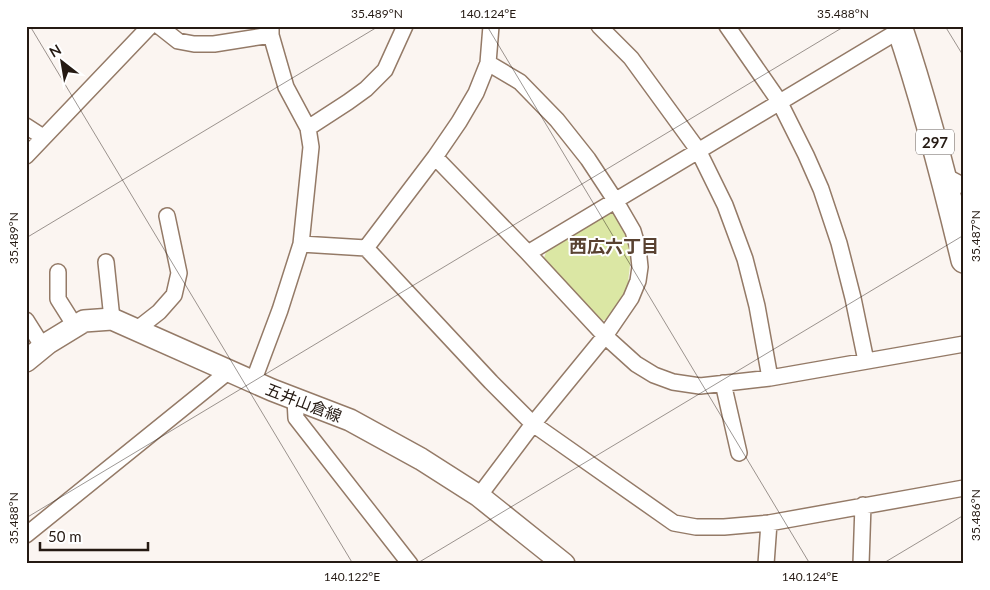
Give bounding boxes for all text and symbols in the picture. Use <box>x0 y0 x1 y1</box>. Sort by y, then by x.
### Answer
text: 35.489°N <box>351 6 403 21</box>
text: 140.124°E <box>460 6 516 21</box>
text: 35.488°N <box>817 6 869 21</box>
north arrow <box>38 38 88 88</box>
text: N <box>46 40 64 60</box>
road number: 297 <box>916 130 954 154</box>
text: 35.487°N <box>968 210 983 262</box>
text: 35.489°N <box>6 212 21 264</box>
district label: 西広六丁目 <box>569 235 659 257</box>
street label: 五井山倉線 <box>263 379 345 425</box>
text: 35.486°N <box>968 489 983 541</box>
text: 35.488°N <box>6 492 21 544</box>
scale bar <box>40 520 148 552</box>
text: 50 m <box>48 527 82 545</box>
text: 140.122°E <box>324 569 380 584</box>
text: 140.124°E <box>782 569 838 584</box>

